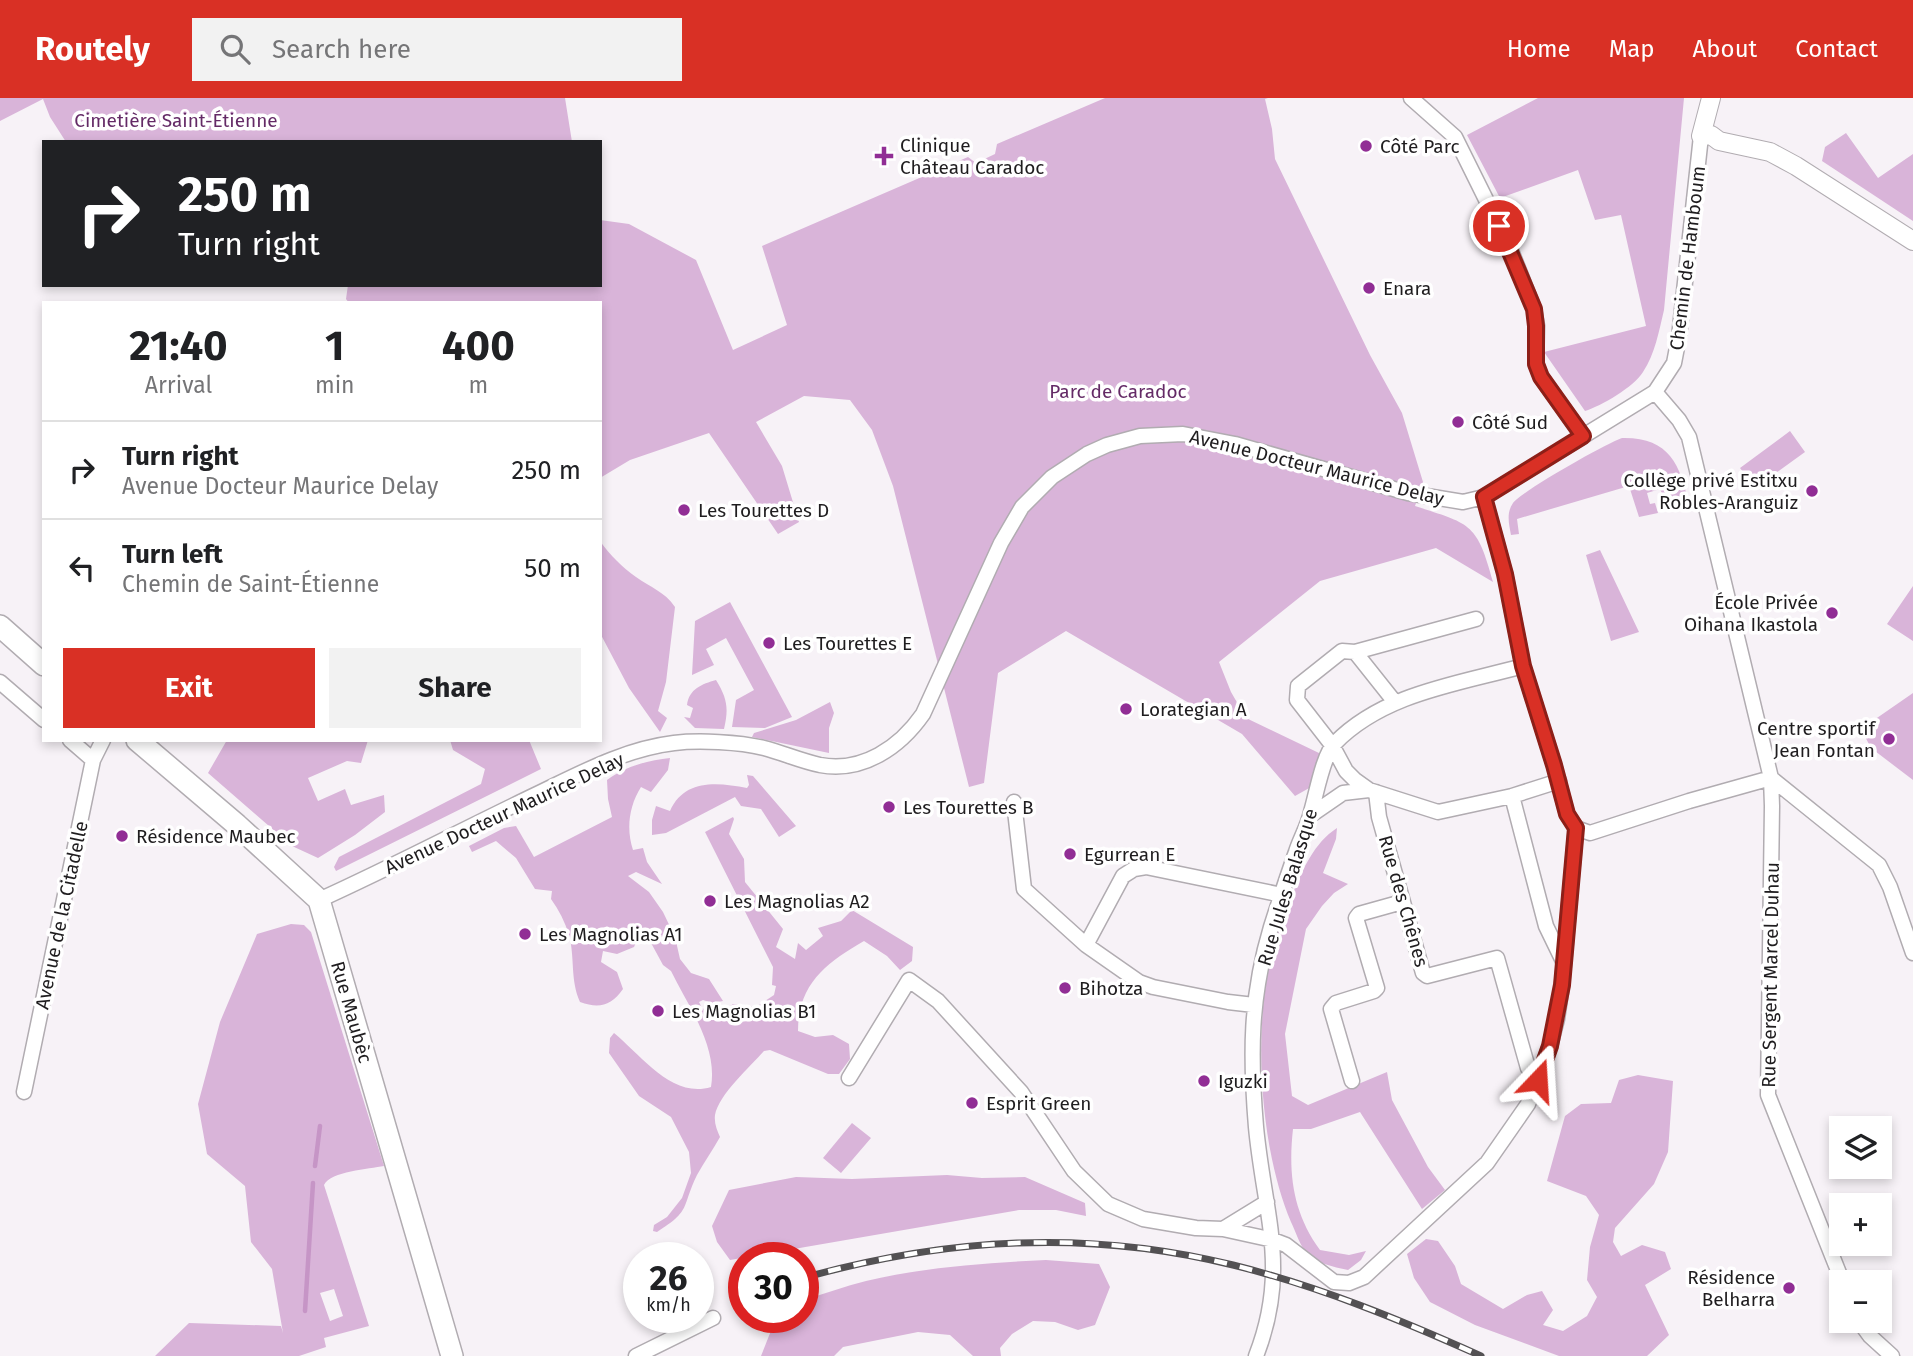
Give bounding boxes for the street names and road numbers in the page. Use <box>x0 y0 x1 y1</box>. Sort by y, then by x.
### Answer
street label: Chemin de Hamboum <box>1665 164 1710 352</box>
street label: Avenue Docteur Maurice Delay <box>1187 425 1447 510</box>
street label: Avenue Docteur Maurice Delay <box>381 748 628 879</box>
street label: Rue Jules Balasque <box>1253 806 1322 969</box>
street label: Avenue de la Citadelle <box>30 819 93 1011</box>
street label: Rue des Chênes <box>1374 833 1433 970</box>
street label: Rue Sergent Marcel Duhau <box>1757 862 1784 1088</box>
street label: Rue Maubèc <box>326 959 377 1066</box>

